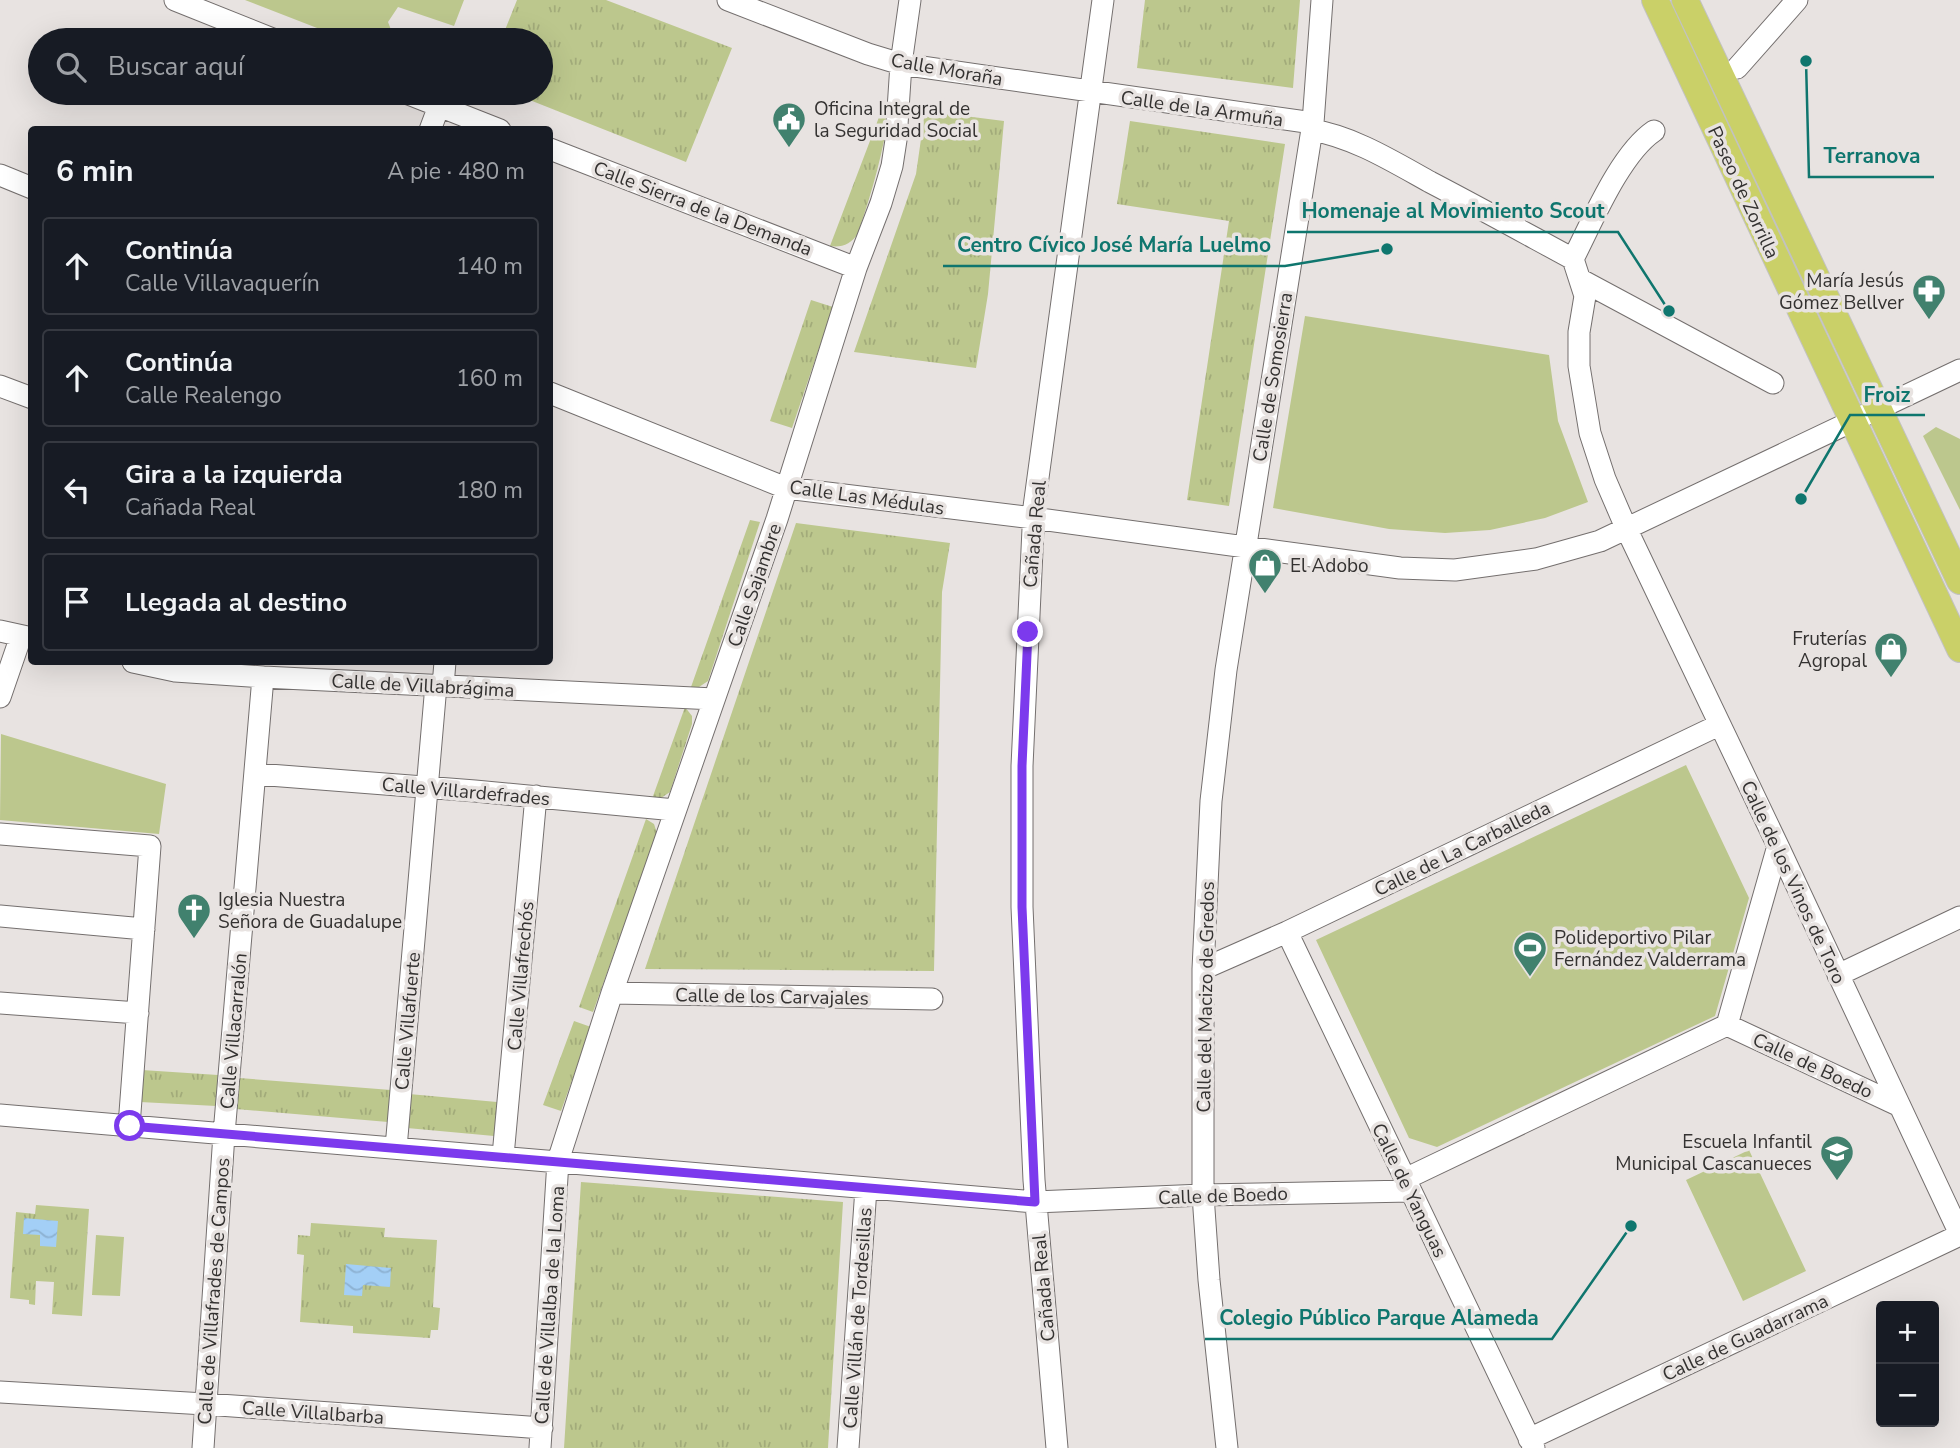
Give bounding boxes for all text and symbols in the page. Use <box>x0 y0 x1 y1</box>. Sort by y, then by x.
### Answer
search box <box>28 28 553 105</box>
street label: Calle Moraña <box>889 47 1005 93</box>
icon: search <box>52 48 90 86</box>
text: Buscar aquí <box>108 49 244 84</box>
street label: Calle de la Armuña <box>1119 85 1285 133</box>
place label: Oficina Integral de la Seguridad Social <box>814 96 978 144</box>
public building icon: Oficina Integral de la Seguridad Social <box>770 100 808 149</box>
street label: Paseo de Zorrilla <box>1701 122 1785 263</box>
callout: Terranova <box>1809 135 1934 177</box>
text: Terranova <box>1823 142 1921 170</box>
text: 6 min <box>56 151 134 192</box>
street label: Calle Sierra de la Demanda <box>589 155 816 263</box>
text: A pie · 480 m <box>387 156 525 187</box>
callout: Homenaje al Movimiento Scout <box>1287 190 1618 232</box>
text: Homenaje al Movimiento Scout <box>1301 197 1606 225</box>
callout: Centro Cívico José María Luelmo <box>943 224 1285 266</box>
text: Centro Cívico José María Luelmo <box>957 231 1271 259</box>
text: Continúa <box>125 233 233 268</box>
icon: ahead <box>58 247 96 285</box>
text: 140 m <box>456 251 523 282</box>
text: Calle Villavaquerín <box>125 268 320 299</box>
place label: María Jesús Gómez Bellver <box>1779 268 1904 316</box>
pharmacy icon: María Jesús Gómez Bellver <box>1910 272 1948 321</box>
street label: Calle de Somosierra <box>1247 291 1299 464</box>
text: Continúa <box>125 345 233 380</box>
icon: ahead <box>58 359 96 397</box>
text: 160 m <box>456 363 523 394</box>
callout: Froiz <box>1850 373 1925 415</box>
text: Calle Realengo <box>125 380 282 411</box>
text: Froiz <box>1863 381 1911 409</box>
text: Gira a la izquierda <box>125 457 343 492</box>
icon: left <box>58 471 96 509</box>
street label: Calle Las Médulas <box>788 474 946 522</box>
text: 180 m <box>456 475 523 506</box>
street label: Cañada Real <box>1017 479 1053 589</box>
text: Cañada Real <box>125 492 255 523</box>
street label: Calle Sajambre <box>722 520 788 651</box>
shop icon: El Adobo <box>1246 546 1284 595</box>
place label: El Adobo <box>1290 553 1369 579</box>
icon: arrive <box>58 583 96 621</box>
text: Llegada al destino <box>125 585 347 620</box>
route end <box>1012 616 1043 647</box>
place label: Fruterías Agropal <box>1792 626 1867 674</box>
shop icon: Fruterías Agropal <box>1872 630 1910 679</box>
street label: Calle de Villabrágima <box>331 668 515 704</box>
street label: Calle Villardefrades <box>381 772 551 812</box>
street label: Calle de los Vinos de Toro <box>1734 776 1852 988</box>
street label: Calle de La Carballeda <box>1370 795 1555 903</box>
street label: Calle del Macizo de Gredos <box>1191 881 1221 1113</box>
place label: Iglesia Nuestra Señora de Guadalupe <box>218 887 402 935</box>
church icon: Iglesia Nuestra Señora de Guadalupe <box>175 891 213 940</box>
street label: Calle Villafrechós <box>502 900 540 1052</box>
place label: Polideportivo Pilar Fernández Valderrama <box>1554 925 1746 973</box>
sports icon: Polideportivo Pilar Fernández Valderrama <box>1511 929 1549 978</box>
street label: Calle Villafuerte <box>389 951 427 1091</box>
street label: Calle Villacarralón <box>214 952 254 1110</box>
street label: Calle de los Carvajales <box>675 982 869 1012</box>
street label: Calle de Boedo <box>1748 1027 1877 1105</box>
route start <box>114 1110 145 1141</box>
street label: Calle de Yanguas <box>1365 1119 1453 1262</box>
place label: Escuela Infantil Municipal Cascanueces <box>1615 1129 1812 1177</box>
school or university icon: Escuela Infantil Municipal Cascanueces <box>1818 1133 1856 1182</box>
street label: Calle de Villafrades de Campos <box>192 1157 236 1425</box>
street label: Calle de Boedo <box>1158 1181 1288 1211</box>
street label: Calle de Villalba de la Loma <box>529 1185 571 1425</box>
street label: Calle Villán de Tordesillas <box>837 1207 879 1430</box>
street label: Cañada Real <box>1026 1233 1062 1343</box>
street label: Calle de Guadarrama <box>1658 1288 1833 1388</box>
callout: Colegio Público Parque Alameda <box>1205 1297 1552 1339</box>
map controls <box>1876 1301 1939 1427</box>
button: + <box>1876 1301 1939 1364</box>
text: Colegio Público Parque Alameda <box>1219 1304 1539 1332</box>
button: − <box>1876 1364 1939 1427</box>
street label: Calle Villalbarba <box>241 1395 385 1431</box>

